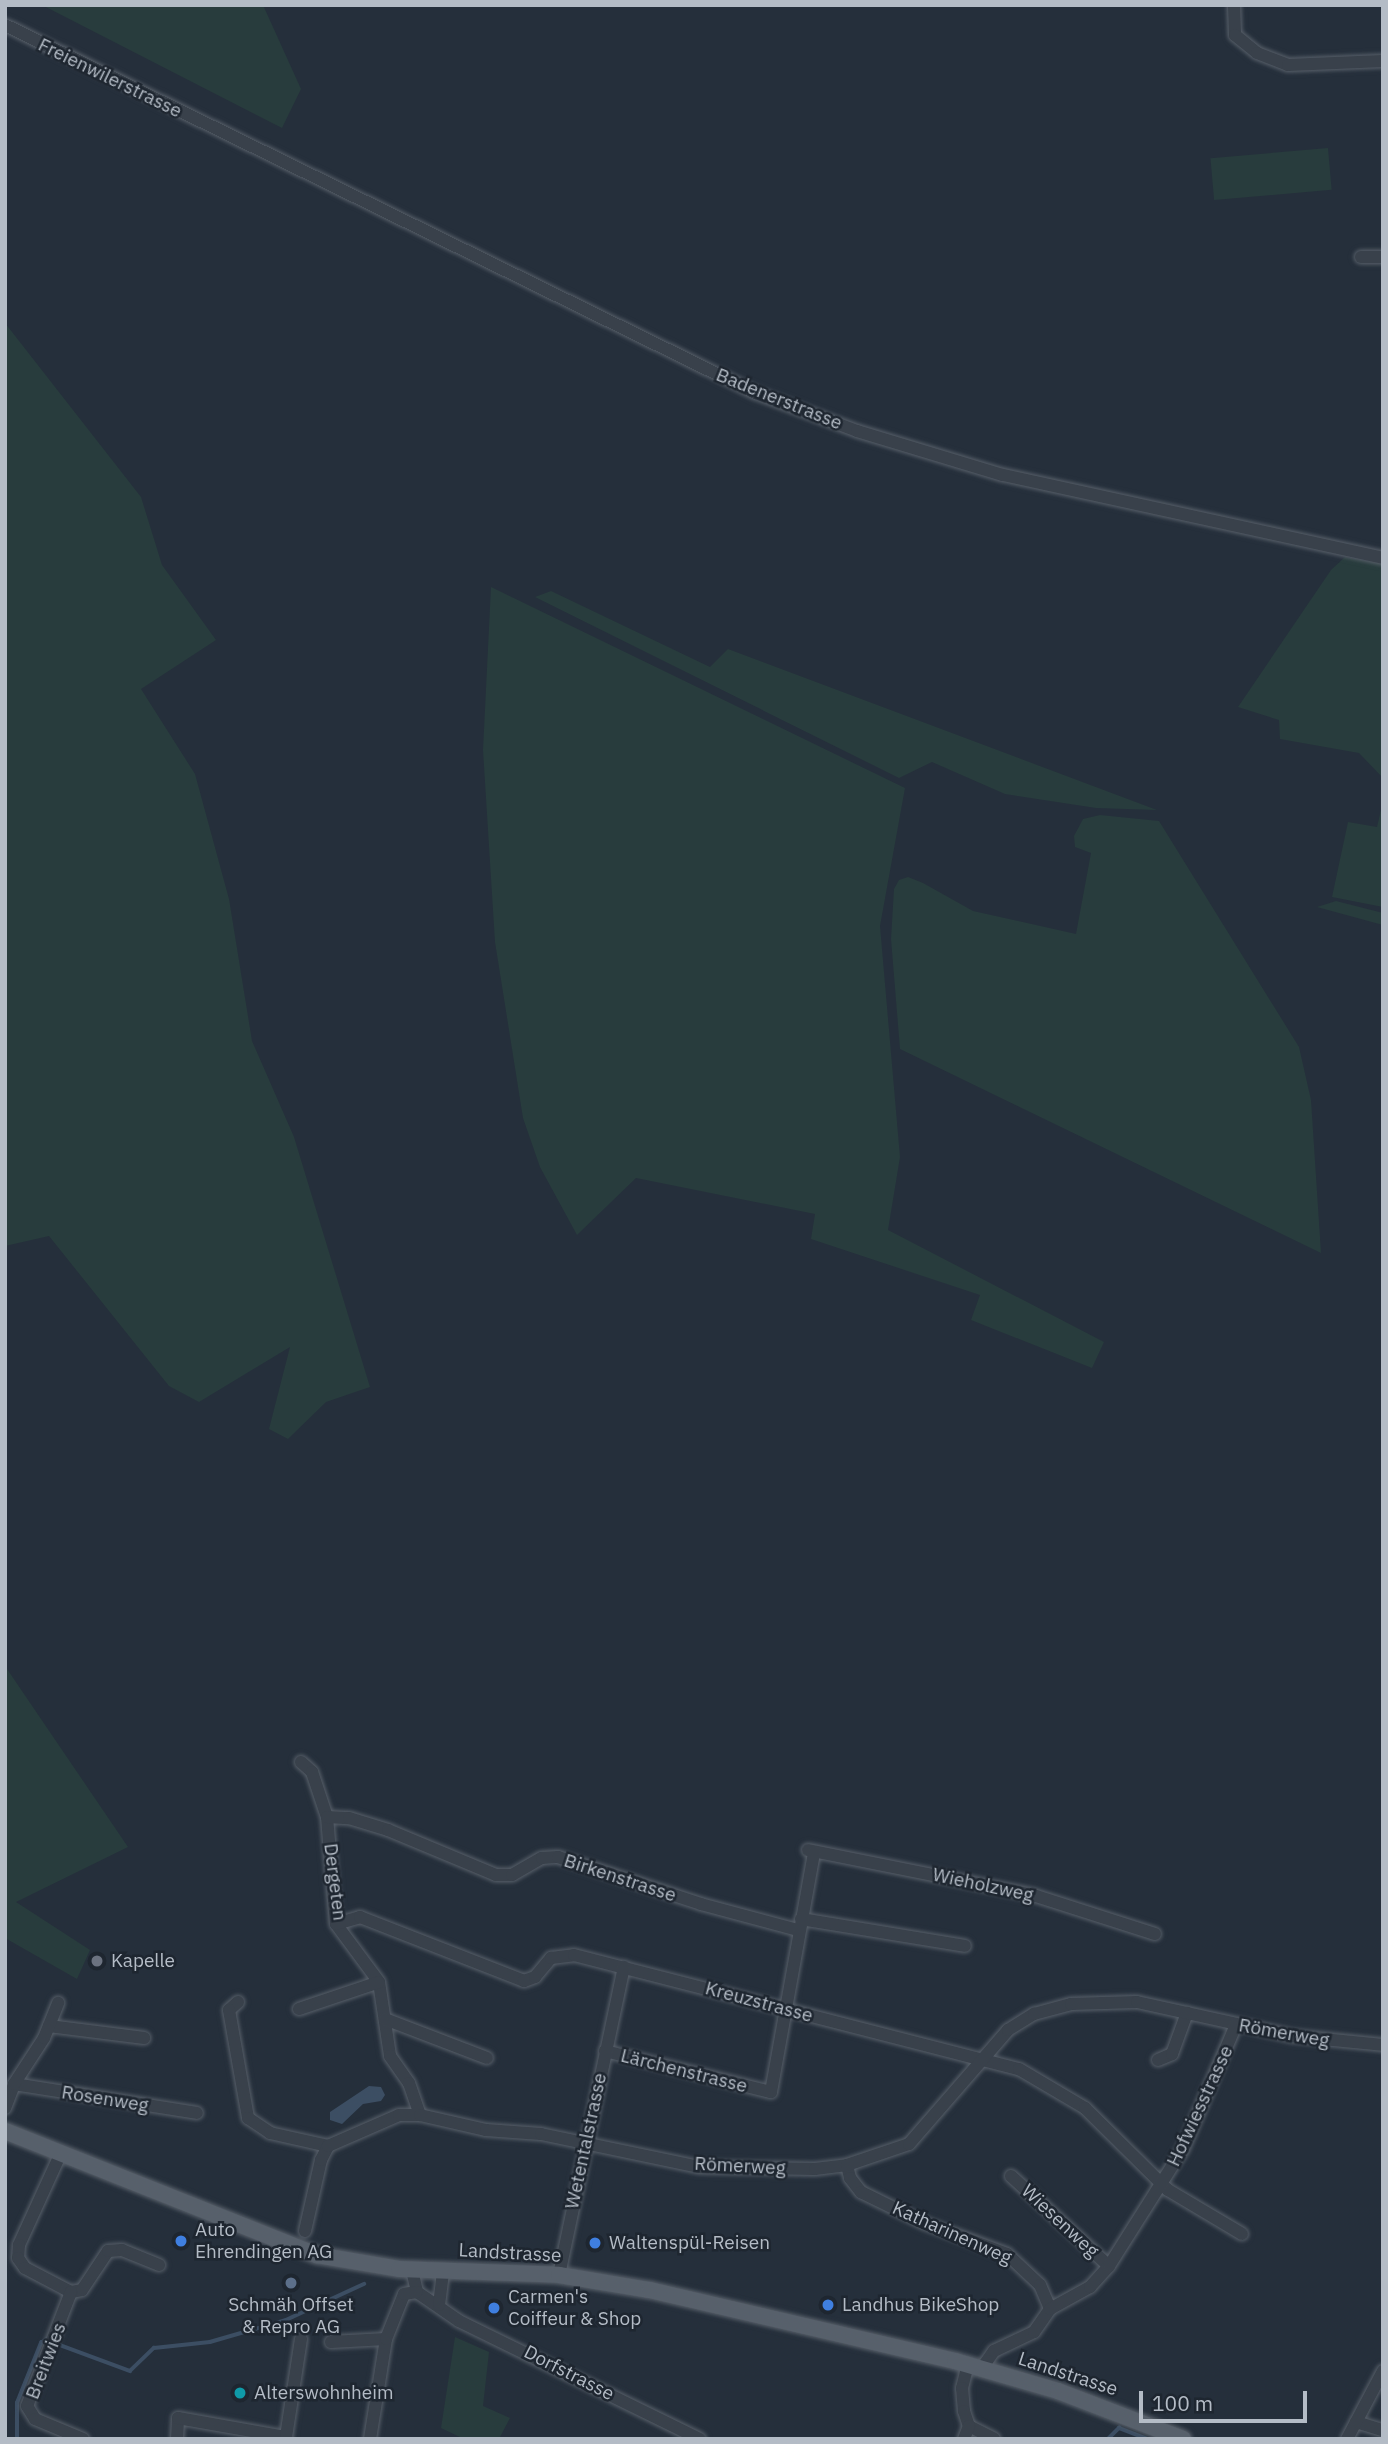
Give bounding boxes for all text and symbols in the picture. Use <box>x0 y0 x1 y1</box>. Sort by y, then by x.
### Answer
street label: Freienwilerstrasse <box>34 33 186 123</box>
street label: Badenerstrasse <box>713 363 845 435</box>
street label: Dergeten <box>319 1842 351 1922</box>
street label: Birkenstrasse <box>561 1849 679 1907</box>
street label: Wieholzweg <box>931 1863 1035 1907</box>
place label: Kapelle <box>111 1950 175 1972</box>
marker: Kapelle <box>89 1953 105 1969</box>
street label: Kreuzstrasse <box>703 1977 815 2027</box>
street label: Römerweg <box>1237 2014 1331 2052</box>
street label: Hofwiesstrasse <box>1162 2042 1238 2170</box>
street label: Lärchenstrasse <box>618 2044 750 2098</box>
street label: Wetentalstrasse <box>560 2071 612 2211</box>
street label: Rosenweg <box>60 2081 150 2117</box>
street label: Römerweg <box>694 2152 786 2180</box>
street label: Wiesenweg <box>1017 2179 1103 2263</box>
street label: Katharinenweg <box>889 2197 1015 2269</box>
place label: Auto Ehrendingen AG <box>195 2219 332 2263</box>
place label: Waltenspül-Reisen <box>609 2232 770 2254</box>
marker: Auto Ehrendingen AG <box>173 2233 189 2249</box>
marker: Waltenspül-Reisen <box>587 2235 603 2251</box>
street label: Landstrasse <box>458 2239 562 2267</box>
marker: Schmäh Offset & Repro AG <box>283 2275 299 2291</box>
place label: Carmen's Coiffeur & Shop <box>508 2286 641 2330</box>
place label: Schmäh Offset & Repro AG <box>228 2294 354 2338</box>
place label: Landhus BikeShop <box>842 2294 999 2316</box>
marker: Landhus BikeShop <box>820 2297 836 2313</box>
marker: Carmen's Coiffeur & Shop <box>486 2300 502 2316</box>
street label: Breitwies <box>21 2319 71 2403</box>
street label: Dorfstrasse <box>520 2341 618 2405</box>
street label: Landstrasse <box>1015 2347 1121 2401</box>
scale bar <box>1143 2378 1311 2422</box>
place label: Alterswohnheim <box>254 2382 394 2404</box>
marker: Alterswohnheim <box>232 2385 248 2401</box>
text: 100 m <box>1152 2389 1213 2417</box>

